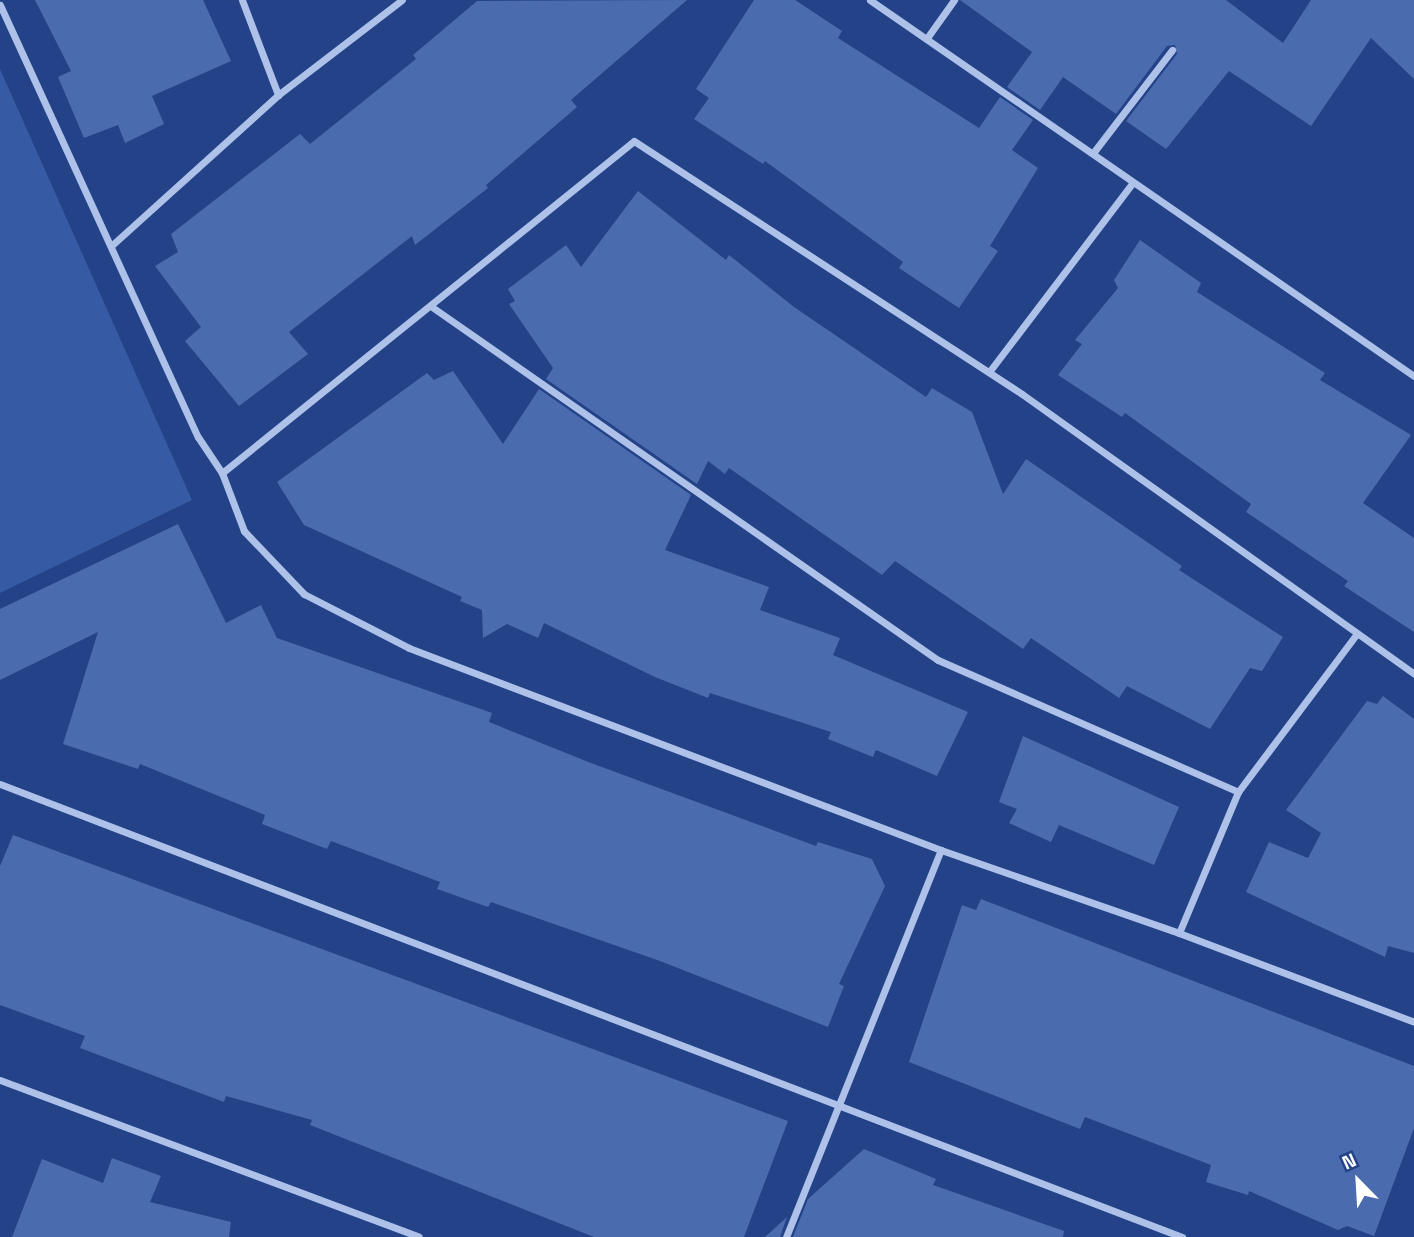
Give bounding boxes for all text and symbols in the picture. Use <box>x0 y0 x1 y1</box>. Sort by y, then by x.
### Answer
north arrow <box>1323 1146 1393 1216</box>
text: N <box>1338 1147 1360 1175</box>

